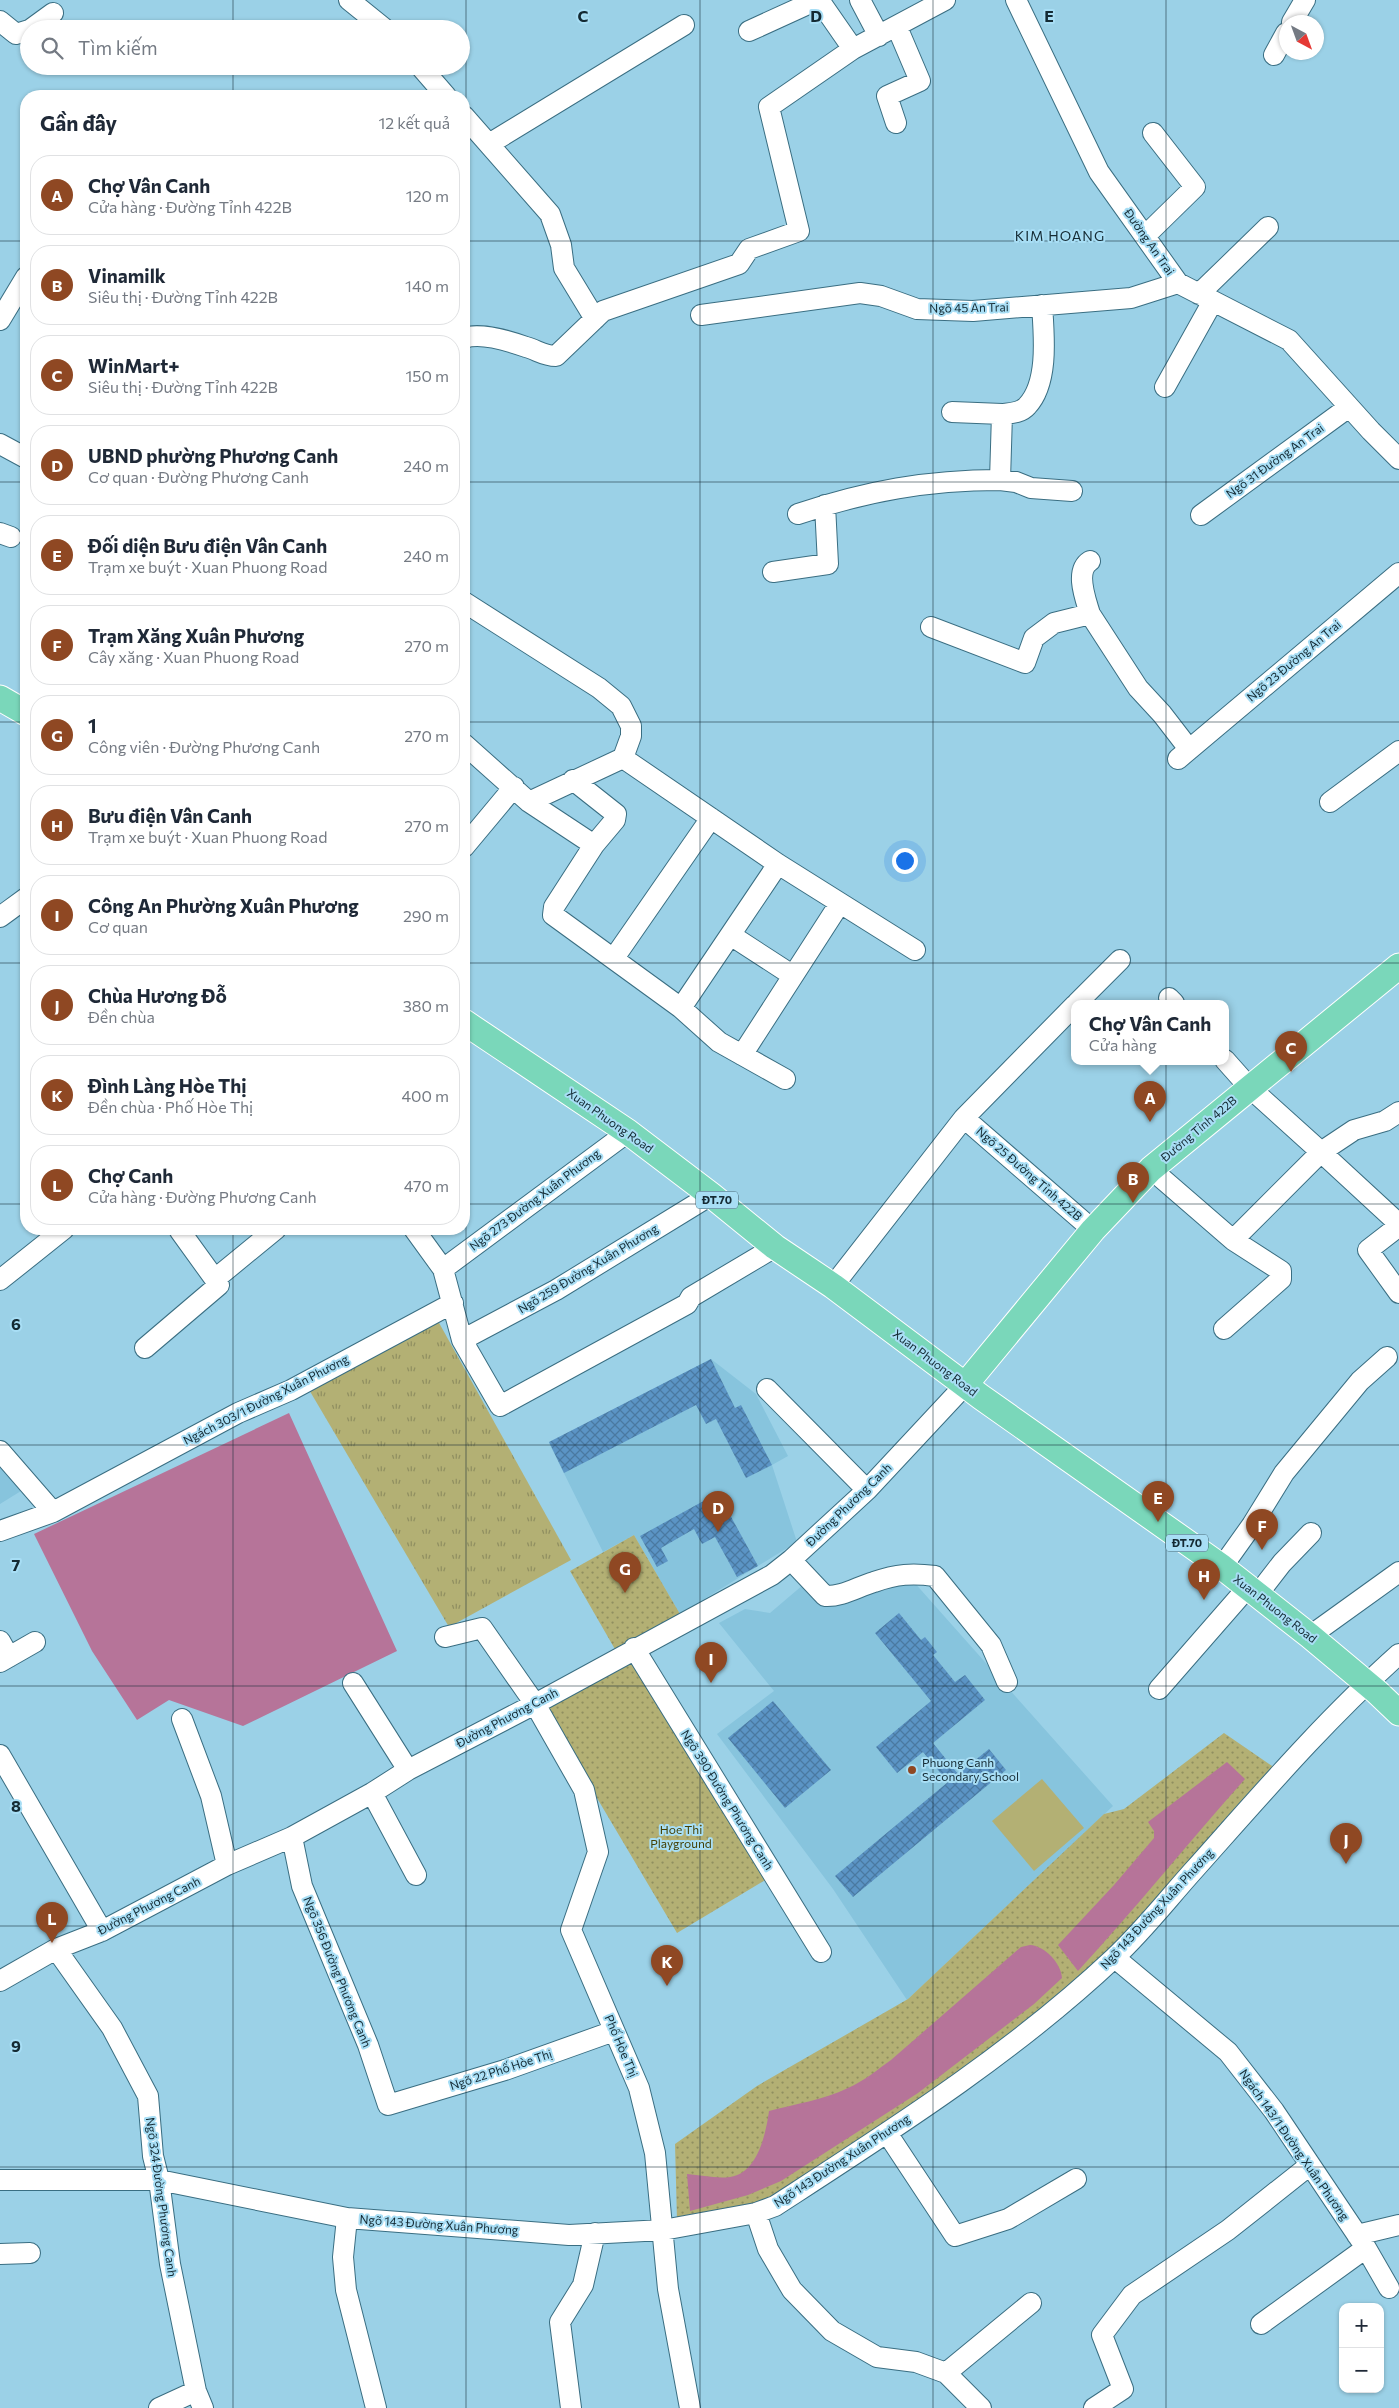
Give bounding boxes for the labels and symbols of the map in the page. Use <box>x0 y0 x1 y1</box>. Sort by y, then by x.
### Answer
text: C <box>578 6 589 25</box>
text: D <box>810 6 822 25</box>
text: E <box>1044 6 1054 25</box>
north arrow <box>1279 15 1324 60</box>
street label: Đường An Trai <box>1121 205 1178 277</box>
district label: KIM HOANG <box>1015 227 1105 244</box>
street label: Ngõ 45 An Trai <box>929 299 1009 315</box>
street label: Ngõ 31 Đường An Trai <box>1223 420 1326 500</box>
street label: Ngõ 23 Đường An Trai <box>1243 617 1343 704</box>
your location <box>892 848 918 874</box>
pin: C <box>1275 1031 1307 1072</box>
pin: A <box>1134 1081 1166 1122</box>
street label: Xuan Phuong Road <box>565 1085 656 1155</box>
street label: Đường Tỉnh 422B <box>1157 1092 1239 1165</box>
street label: Ngõ 25 Đường Tỉnh 422B <box>974 1124 1086 1223</box>
street label: Ngõ 273 Đường Xuân Phương <box>466 1145 603 1253</box>
pin: B <box>1117 1162 1149 1203</box>
road number: ĐT.70 <box>696 1192 738 1208</box>
street label: Ngõ 259 Đường Xuân Phương <box>515 1220 660 1316</box>
text: 6 <box>11 1314 21 1333</box>
street label: Xuan Phuong Road <box>891 1326 981 1399</box>
street label: Ngách 303/1 Đường Xuân Phương <box>181 1351 351 1447</box>
street label: Đường Phương Canh <box>802 1460 894 1549</box>
pin: E <box>1142 1481 1174 1522</box>
pin: D <box>702 1491 734 1532</box>
pin: F <box>1246 1509 1278 1550</box>
road number: ĐT.70 <box>1166 1535 1208 1552</box>
pin: G <box>609 1552 641 1593</box>
text: 7 <box>12 1555 21 1574</box>
pin: H <box>1188 1559 1220 1600</box>
street label: Xuan Phuong Road <box>1231 1571 1320 1645</box>
pin: I <box>695 1642 727 1683</box>
street label: Đường Phương Canh <box>452 1684 560 1750</box>
street label: Ngõ 390 Đường Phương Canh <box>679 1727 777 1872</box>
place label: Phuong Canh Secondary School <box>922 1755 1019 1783</box>
marker: Phuong Canh Secondary School <box>906 1764 918 1776</box>
text: 8 <box>11 1796 21 1815</box>
park label: Hoe Thi Playground <box>650 1822 712 1850</box>
pin: J <box>1330 1823 1362 1864</box>
street label: Ngõ 143 Đường Xuân Phương <box>1097 1845 1216 1971</box>
street label: Đường Phương Canh <box>94 1873 202 1938</box>
street label: Ngõ 356 Đường Phương Canh <box>301 1894 375 2049</box>
pin: L <box>36 1902 68 1943</box>
pin: K <box>651 1945 683 1986</box>
street label: Phố Hòe Thị <box>603 2012 641 2079</box>
text: 9 <box>11 2036 21 2055</box>
street label: Ngõ 22 Phố Hòe Thị <box>448 2046 554 2092</box>
street label: Ngách 143/1 Đường Xuân Phương <box>1237 2066 1353 2223</box>
street label: Ngõ 143 Đường Xuân Phương <box>771 2111 912 2209</box>
street label: Ngõ 324 Đường Phương Canh <box>144 2116 180 2277</box>
street label: Ngõ 143 Đường Xuân Phương <box>359 2211 519 2237</box>

